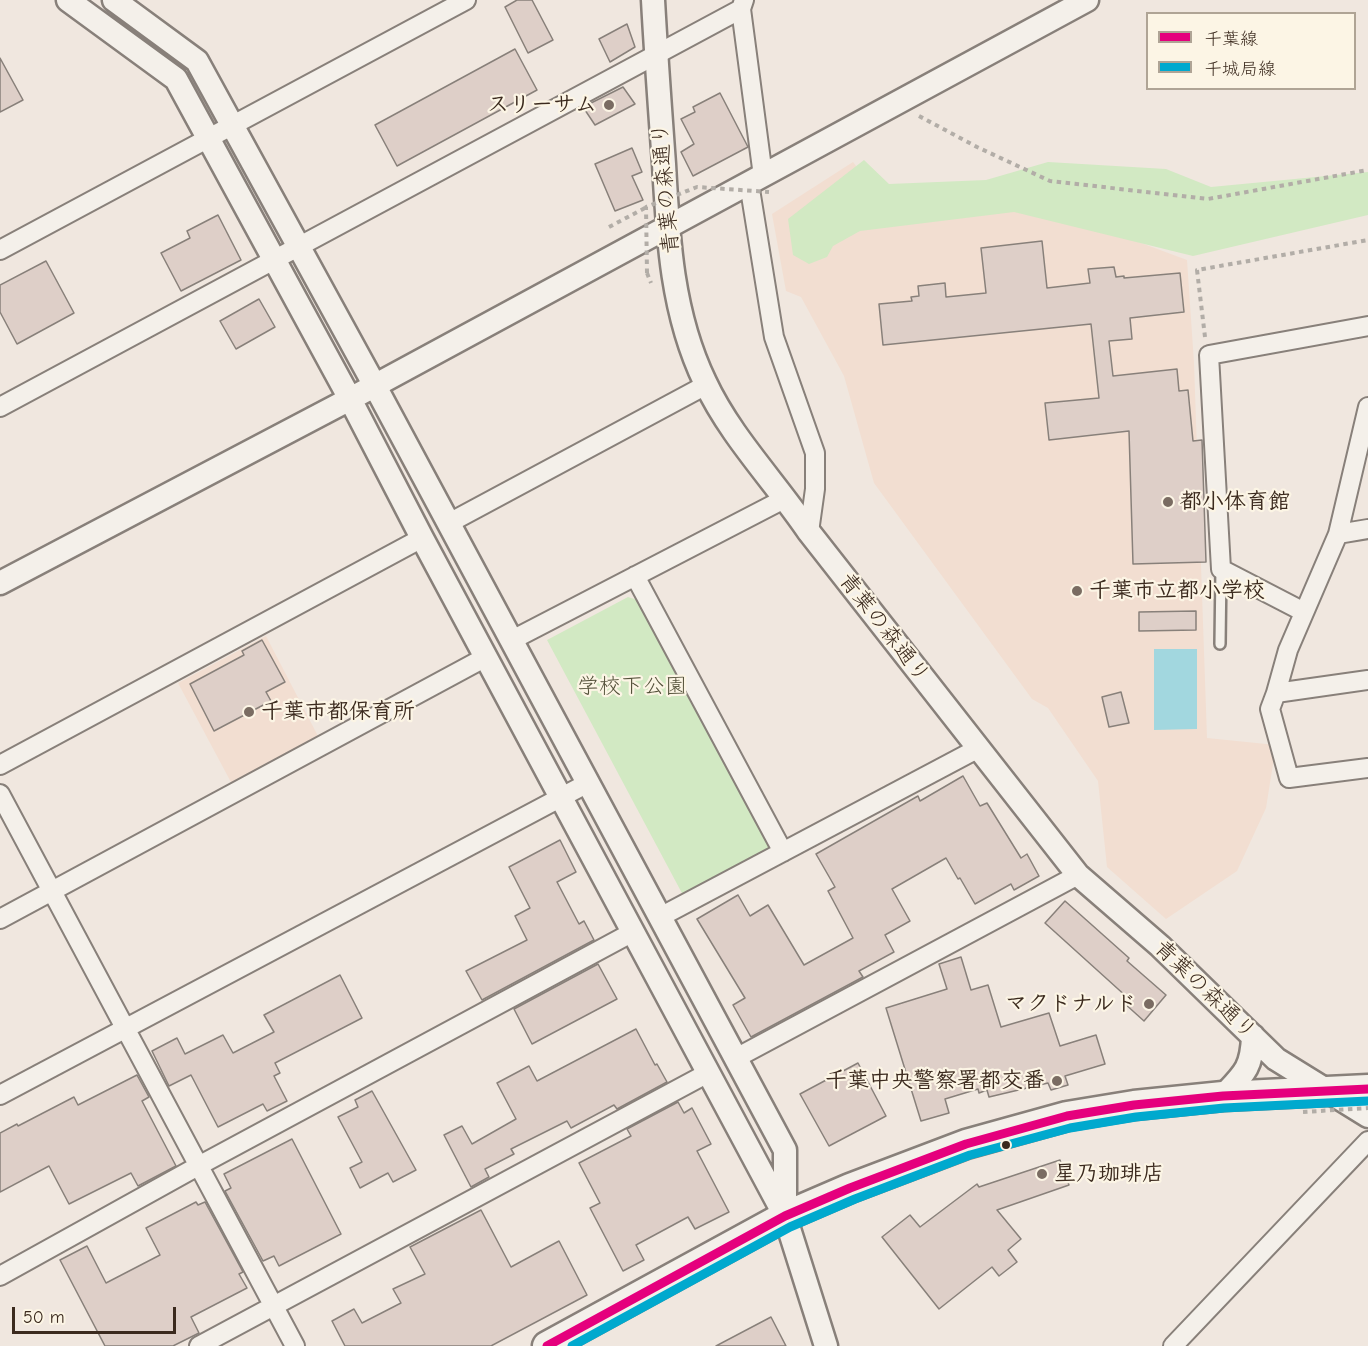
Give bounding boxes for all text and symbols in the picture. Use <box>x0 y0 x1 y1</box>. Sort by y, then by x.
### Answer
legend <box>1146 12 1356 90</box>
text: 千葉線 <box>1204 29 1258 50</box>
text: 千城局線 <box>1204 59 1276 80</box>
place label: スリーサム <box>487 92 597 118</box>
marker: スリーサム <box>602 98 616 112</box>
street label: 青葉の森通り <box>647 121 685 255</box>
place label: 都小体育館 <box>1180 489 1290 515</box>
marker: 都小体育館 <box>1161 495 1175 509</box>
street label: 青葉の森通り <box>833 568 935 688</box>
place label: 千葉市立都小学校 <box>1089 578 1265 604</box>
marker: 千葉市立都小学校 <box>1070 584 1084 598</box>
park label: 学校下公園 <box>577 674 687 700</box>
place label: 千葉市都保育所 <box>261 699 415 725</box>
marker: 千葉市都保育所 <box>242 705 256 719</box>
street label: 青葉の森通り <box>1148 935 1262 1045</box>
place label: マクドナルド <box>1005 991 1137 1017</box>
marker: マクドナルド <box>1142 997 1156 1011</box>
place label: 千葉中央警察署都交番 <box>825 1068 1045 1094</box>
marker: 千葉中央警察署都交番 <box>1050 1074 1064 1088</box>
unlabelled marker <box>1000 1139 1012 1151</box>
place label: 星乃珈琲店 <box>1054 1161 1164 1187</box>
marker: 星乃珈琲店 <box>1035 1167 1049 1181</box>
scale bar <box>15 1295 178 1333</box>
text: 50 m <box>23 1307 65 1328</box>

